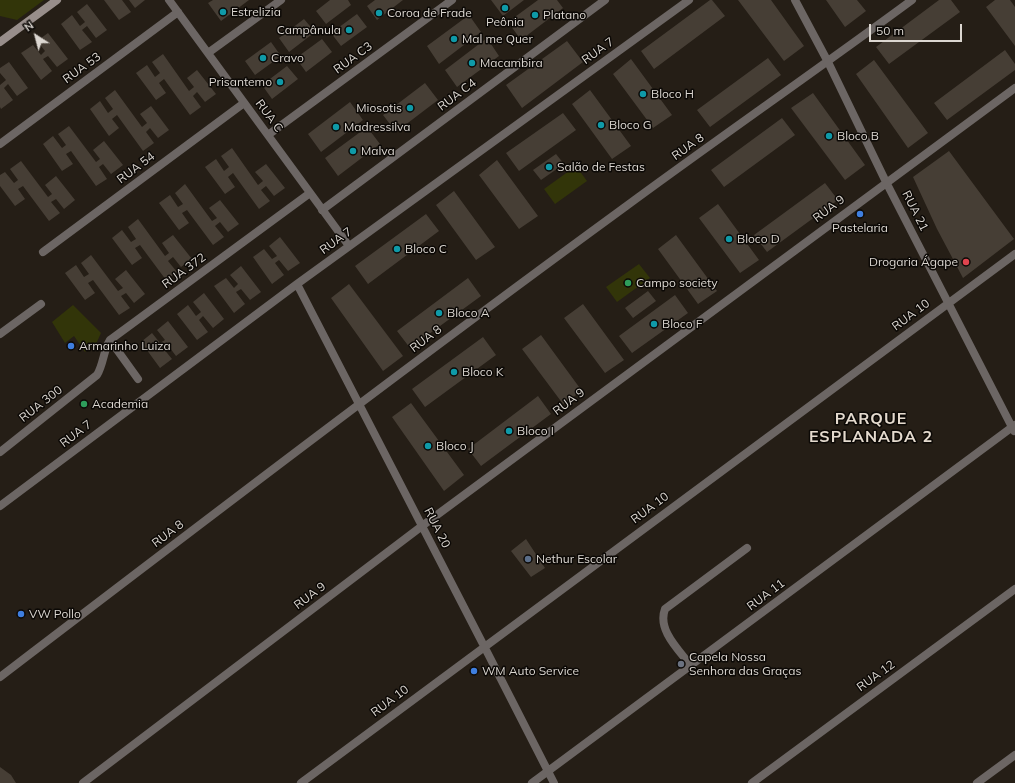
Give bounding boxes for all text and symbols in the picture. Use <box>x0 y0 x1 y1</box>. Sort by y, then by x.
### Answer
marker: Peônia <box>500 3 510 13</box>
place label: Estrelizia <box>231 5 281 19</box>
place label: Coroa de Frade <box>387 6 472 20</box>
marker: Estrelizia <box>218 7 228 17</box>
marker: Coroa de Frade <box>374 8 384 18</box>
place label: Platano <box>543 8 586 22</box>
marker: Platano <box>530 10 540 20</box>
place label: Peônia <box>486 15 524 29</box>
north arrow <box>16 16 56 56</box>
scale bar <box>871 16 964 42</box>
text: N <box>21 18 36 34</box>
place label: Campânula <box>277 23 341 37</box>
text: 50 m <box>876 23 904 38</box>
marker: Campânula <box>344 25 354 35</box>
place label: Mal me Quer <box>462 32 533 46</box>
marker: Mal me Quer <box>449 34 459 44</box>
street label: RUA 7 <box>579 35 617 67</box>
street label: RUA C3 <box>331 39 375 77</box>
street label: RUA 53 <box>60 49 104 87</box>
place label: Cravo <box>271 51 304 65</box>
marker: Cravo <box>258 53 268 63</box>
place label: Macambira <box>480 56 543 70</box>
marker: Macambira <box>467 58 477 68</box>
place label: Prisantemo <box>209 75 272 89</box>
street label: RUA C4 <box>435 76 479 114</box>
marker: Prisantemo <box>275 77 285 87</box>
place label: Bloco H <box>651 87 694 101</box>
marker: Bloco H <box>638 89 648 99</box>
street label: RUA C <box>252 97 286 135</box>
place label: Miosotis <box>356 101 402 115</box>
marker: Miosotis <box>405 103 415 113</box>
place label: Bloco G <box>609 118 651 132</box>
place label: Madressilva <box>344 120 411 134</box>
marker: Bloco G <box>596 120 606 130</box>
marker: Madressilva <box>331 122 341 132</box>
place label: Bloco B <box>837 129 879 143</box>
street label: RUA 8 <box>669 131 707 163</box>
marker: Bloco B <box>824 131 834 141</box>
place label: Malva <box>361 144 395 158</box>
marker: Malva <box>348 146 358 156</box>
street label: RUA 54 <box>114 149 158 187</box>
place label: Salão de Festas <box>557 160 645 174</box>
marker: Salão de Festas <box>544 162 554 172</box>
street label: RUA 21 <box>899 188 931 234</box>
street label: RUA 9 <box>810 192 848 226</box>
marker: Pastelaria <box>855 209 865 219</box>
place label: Pastelaria <box>832 221 888 235</box>
street label: RUA 7 <box>317 225 355 257</box>
place label: Bloco D <box>737 232 780 246</box>
marker: Bloco D <box>724 234 734 244</box>
place label: Bloco C <box>405 242 447 256</box>
marker: Bloco C <box>392 244 402 254</box>
street label: RUA 372 <box>159 250 209 292</box>
place label: Drogaria Ágape <box>869 255 958 269</box>
marker: Drogaria Ágape <box>961 257 971 267</box>
place label: Campo society <box>636 276 718 290</box>
marker: Campo society <box>623 278 633 288</box>
street label: RUA 10 <box>889 296 933 334</box>
place label: Bloco A <box>447 306 489 320</box>
marker: Bloco A <box>434 308 444 318</box>
place label: Bloco F <box>662 317 702 331</box>
marker: Bloco F <box>649 319 659 329</box>
street label: RUA 8 <box>407 322 445 356</box>
place label: Armarinho Luiza <box>79 339 171 353</box>
marker: Armarinho Luiza <box>66 341 76 351</box>
place label: Bloco K <box>462 365 503 379</box>
marker: Bloco K <box>449 367 459 377</box>
street label: RUA 300 <box>17 383 65 425</box>
street label: RUA 9 <box>550 385 588 419</box>
place label: Academia <box>92 397 148 411</box>
marker: Academia <box>79 399 89 409</box>
district label: PARQUE ESPLANADA 2 <box>809 409 933 447</box>
street label: RUA 7 <box>57 417 95 451</box>
place label: Bloco I <box>517 424 554 438</box>
marker: Bloco I <box>504 426 514 436</box>
place label: Bloco J <box>436 439 474 453</box>
marker: Bloco J <box>423 441 433 451</box>
street label: RUA 10 <box>628 489 672 527</box>
street label: RUA 20 <box>421 505 453 551</box>
street label: RUA 8 <box>149 517 187 551</box>
place label: Nethur Escolar <box>536 552 617 566</box>
marker: Nethur Escolar <box>523 554 533 564</box>
street label: RUA 11 <box>744 576 788 614</box>
street label: RUA 9 <box>291 579 329 613</box>
place label: VW Pollo <box>29 607 81 621</box>
marker: VW Pollo <box>16 609 26 619</box>
place label: Capela Nossa Senhora das Graças <box>689 650 801 678</box>
street label: RUA 12 <box>854 657 898 695</box>
marker: Capela Nossa Senhora das Graças <box>676 659 686 669</box>
place label: WM Auto Service <box>482 664 579 678</box>
marker: WM Auto Service <box>469 666 479 676</box>
street label: RUA 10 <box>368 682 412 720</box>

